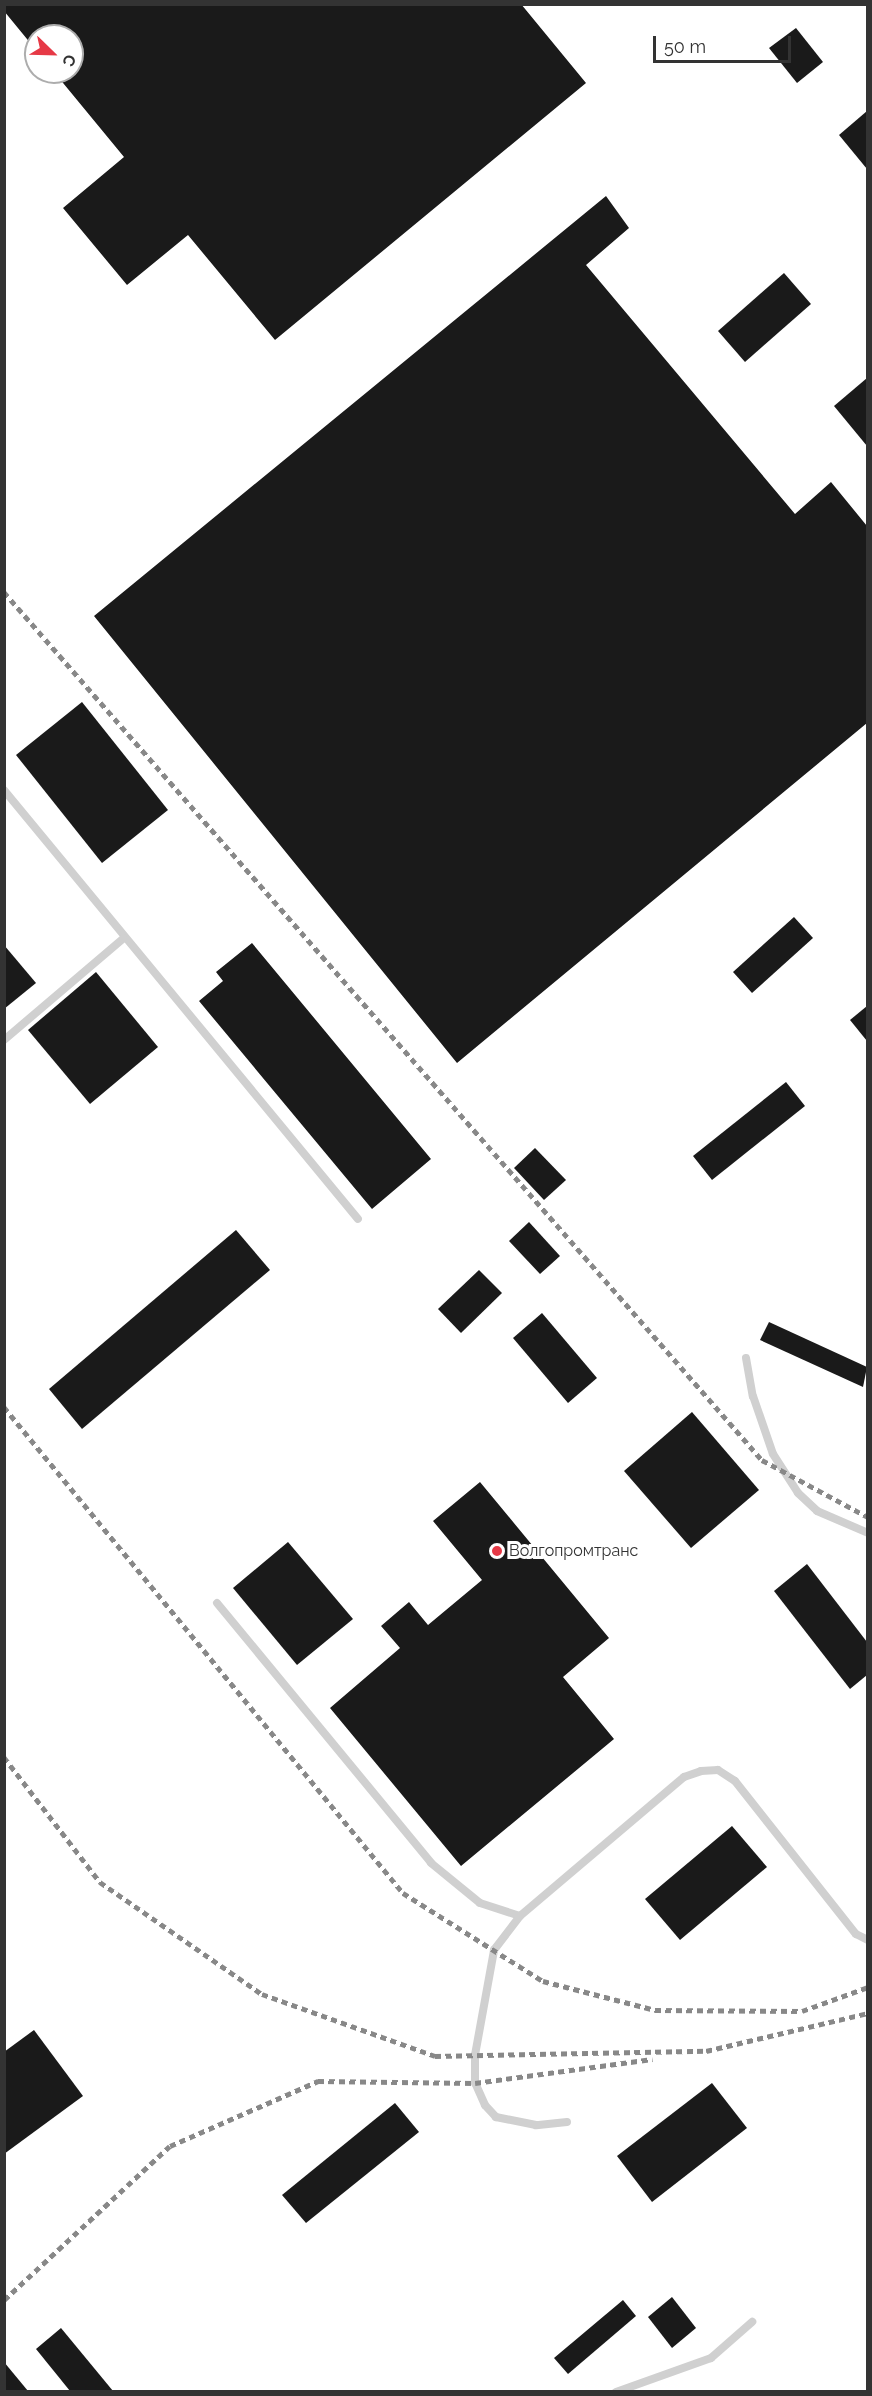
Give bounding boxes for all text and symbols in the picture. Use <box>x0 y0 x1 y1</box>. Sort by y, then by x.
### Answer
north arrow <box>24 24 84 84</box>
scale bar <box>656 24 794 62</box>
text: 50 m <box>664 36 706 57</box>
text: С <box>58 52 80 69</box>
place label: Волгопромтранс <box>509 1541 638 1561</box>
marker: Волгопромтранс <box>490 1544 504 1558</box>

